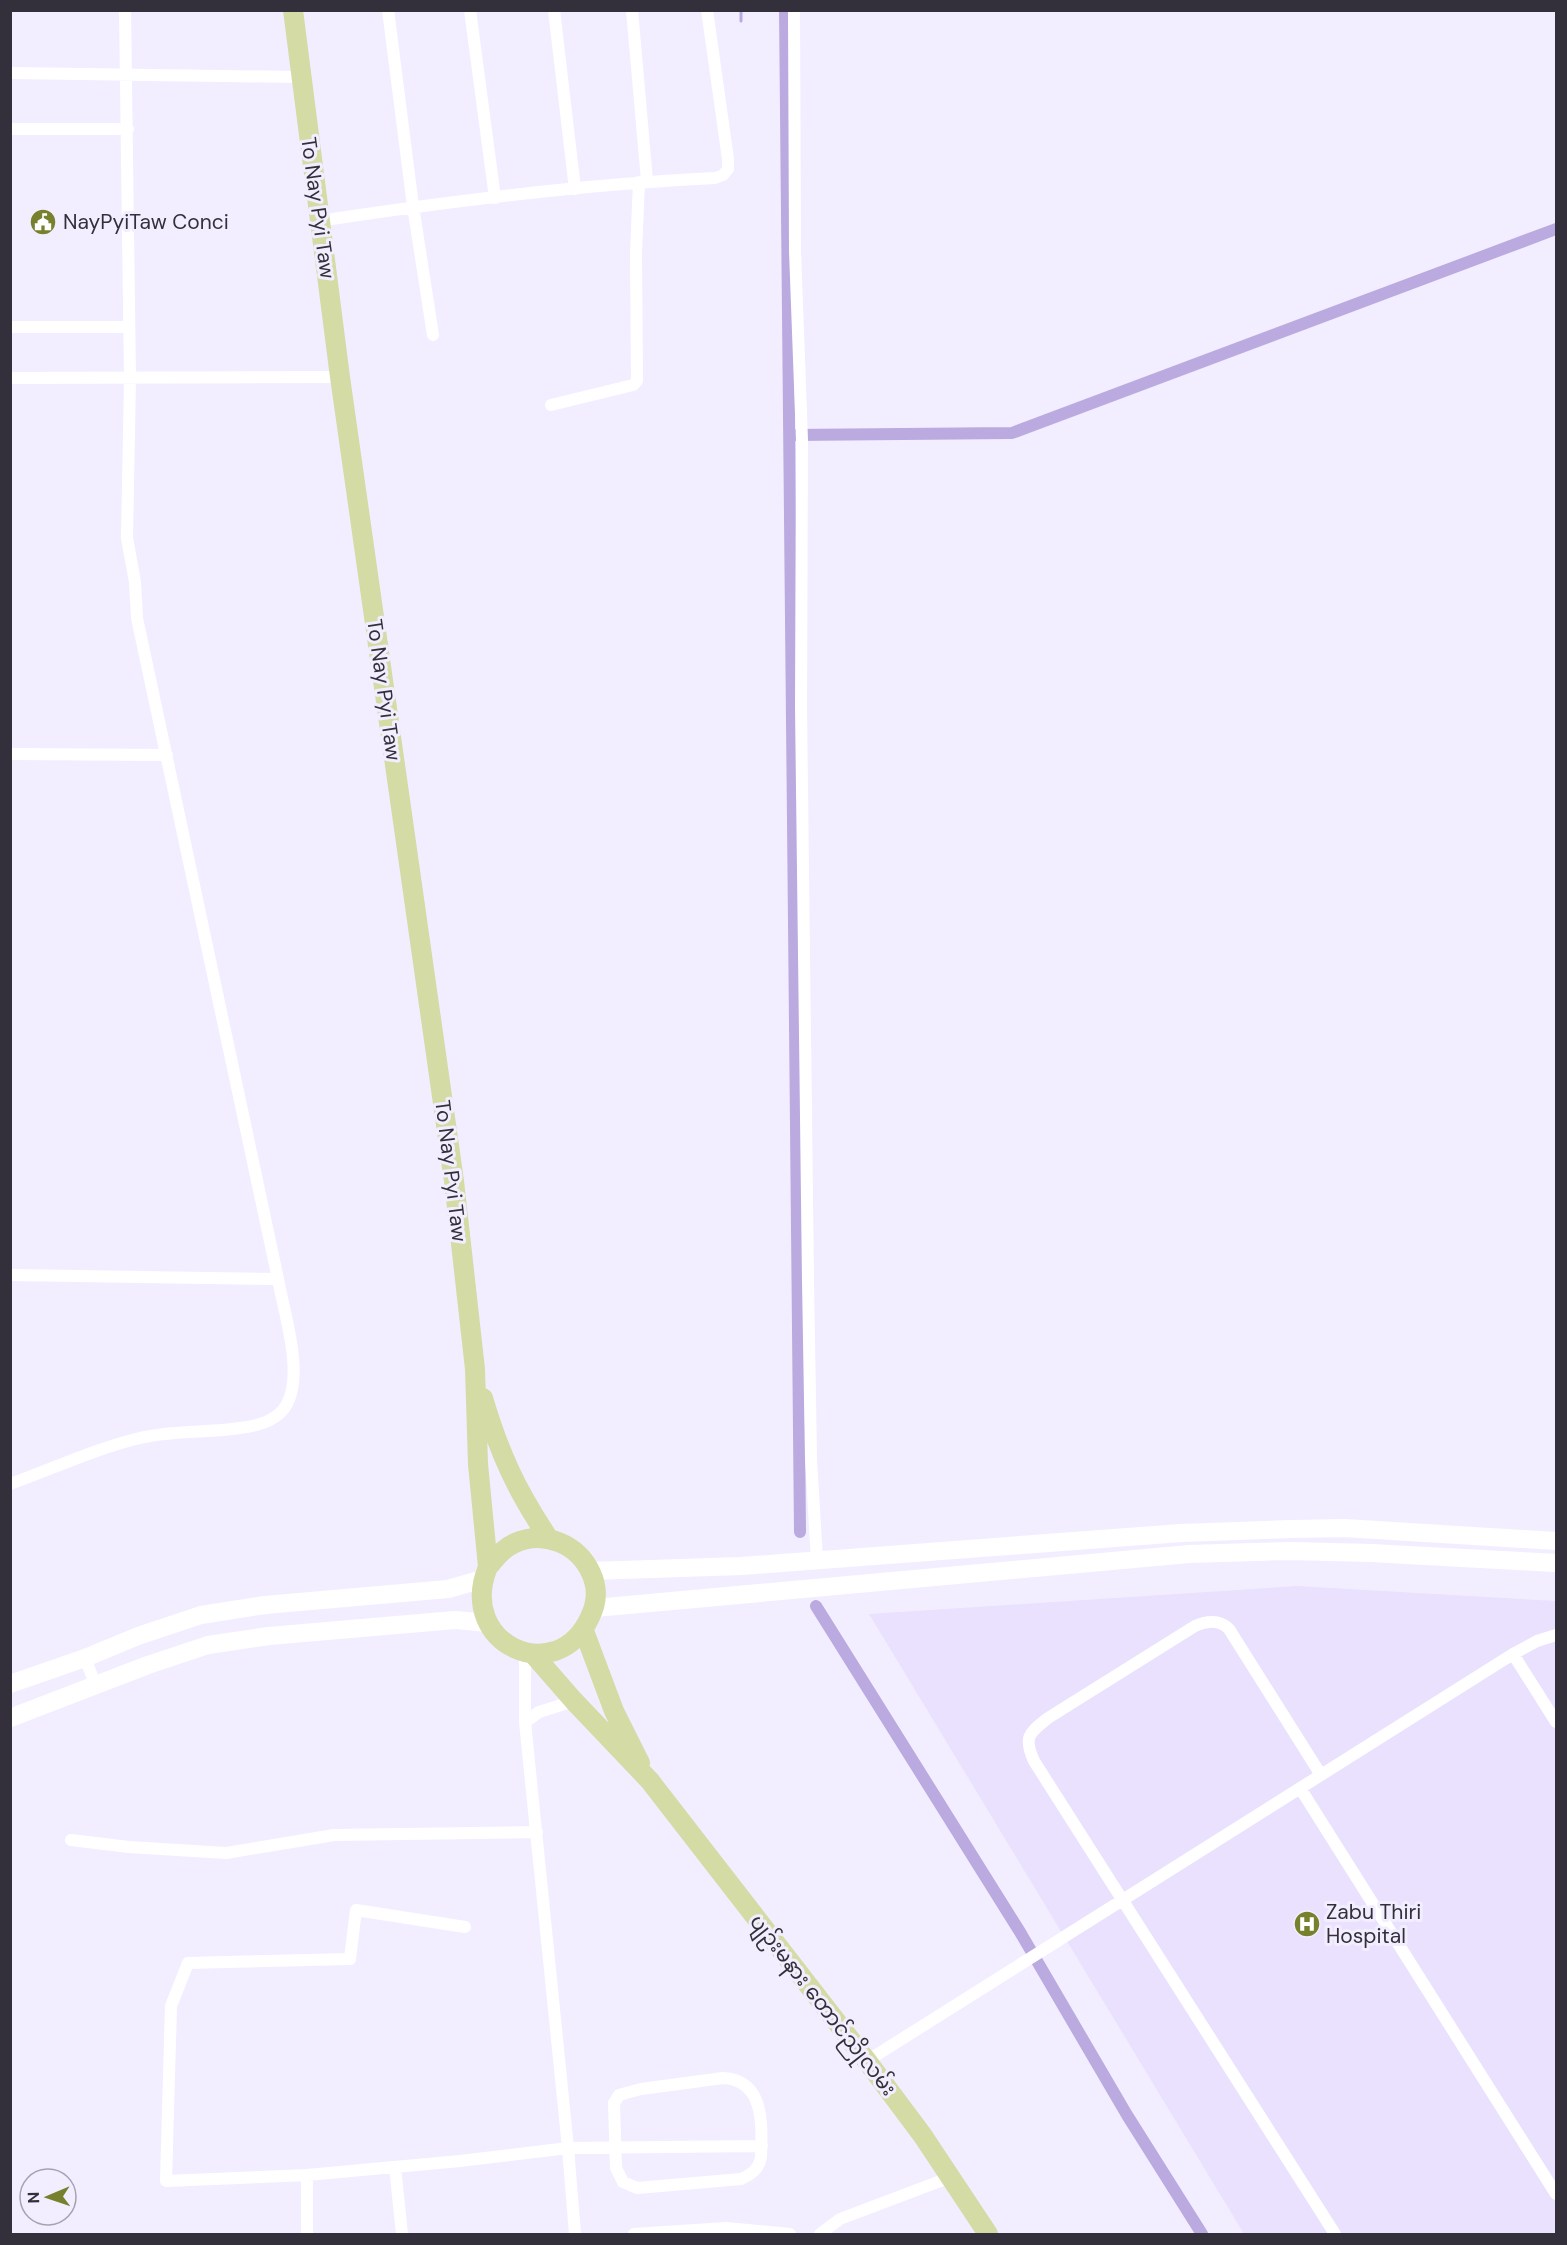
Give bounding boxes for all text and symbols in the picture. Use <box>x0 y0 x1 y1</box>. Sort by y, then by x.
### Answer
street label: To Nay Pyi Taw <box>294 135 342 281</box>
public building icon: NayPyiTaw Conci <box>28 207 58 237</box>
place label: NayPyiTaw Conci <box>63 208 229 236</box>
street label: To Nay Pyi Taw <box>360 617 408 763</box>
street label: To Nay Pyi Taw <box>428 1098 474 1244</box>
place label: Zabu Thiri Hospital <box>1326 1898 1421 1950</box>
street label: ပျဉ်းမနား တောင်ညိုလမ်း <box>740 1907 904 2104</box>
hospital icon: Zabu Thiri Hospital <box>1292 1909 1322 1939</box>
north arrow <box>18 2167 78 2227</box>
text: N <box>23 2191 44 2204</box>

